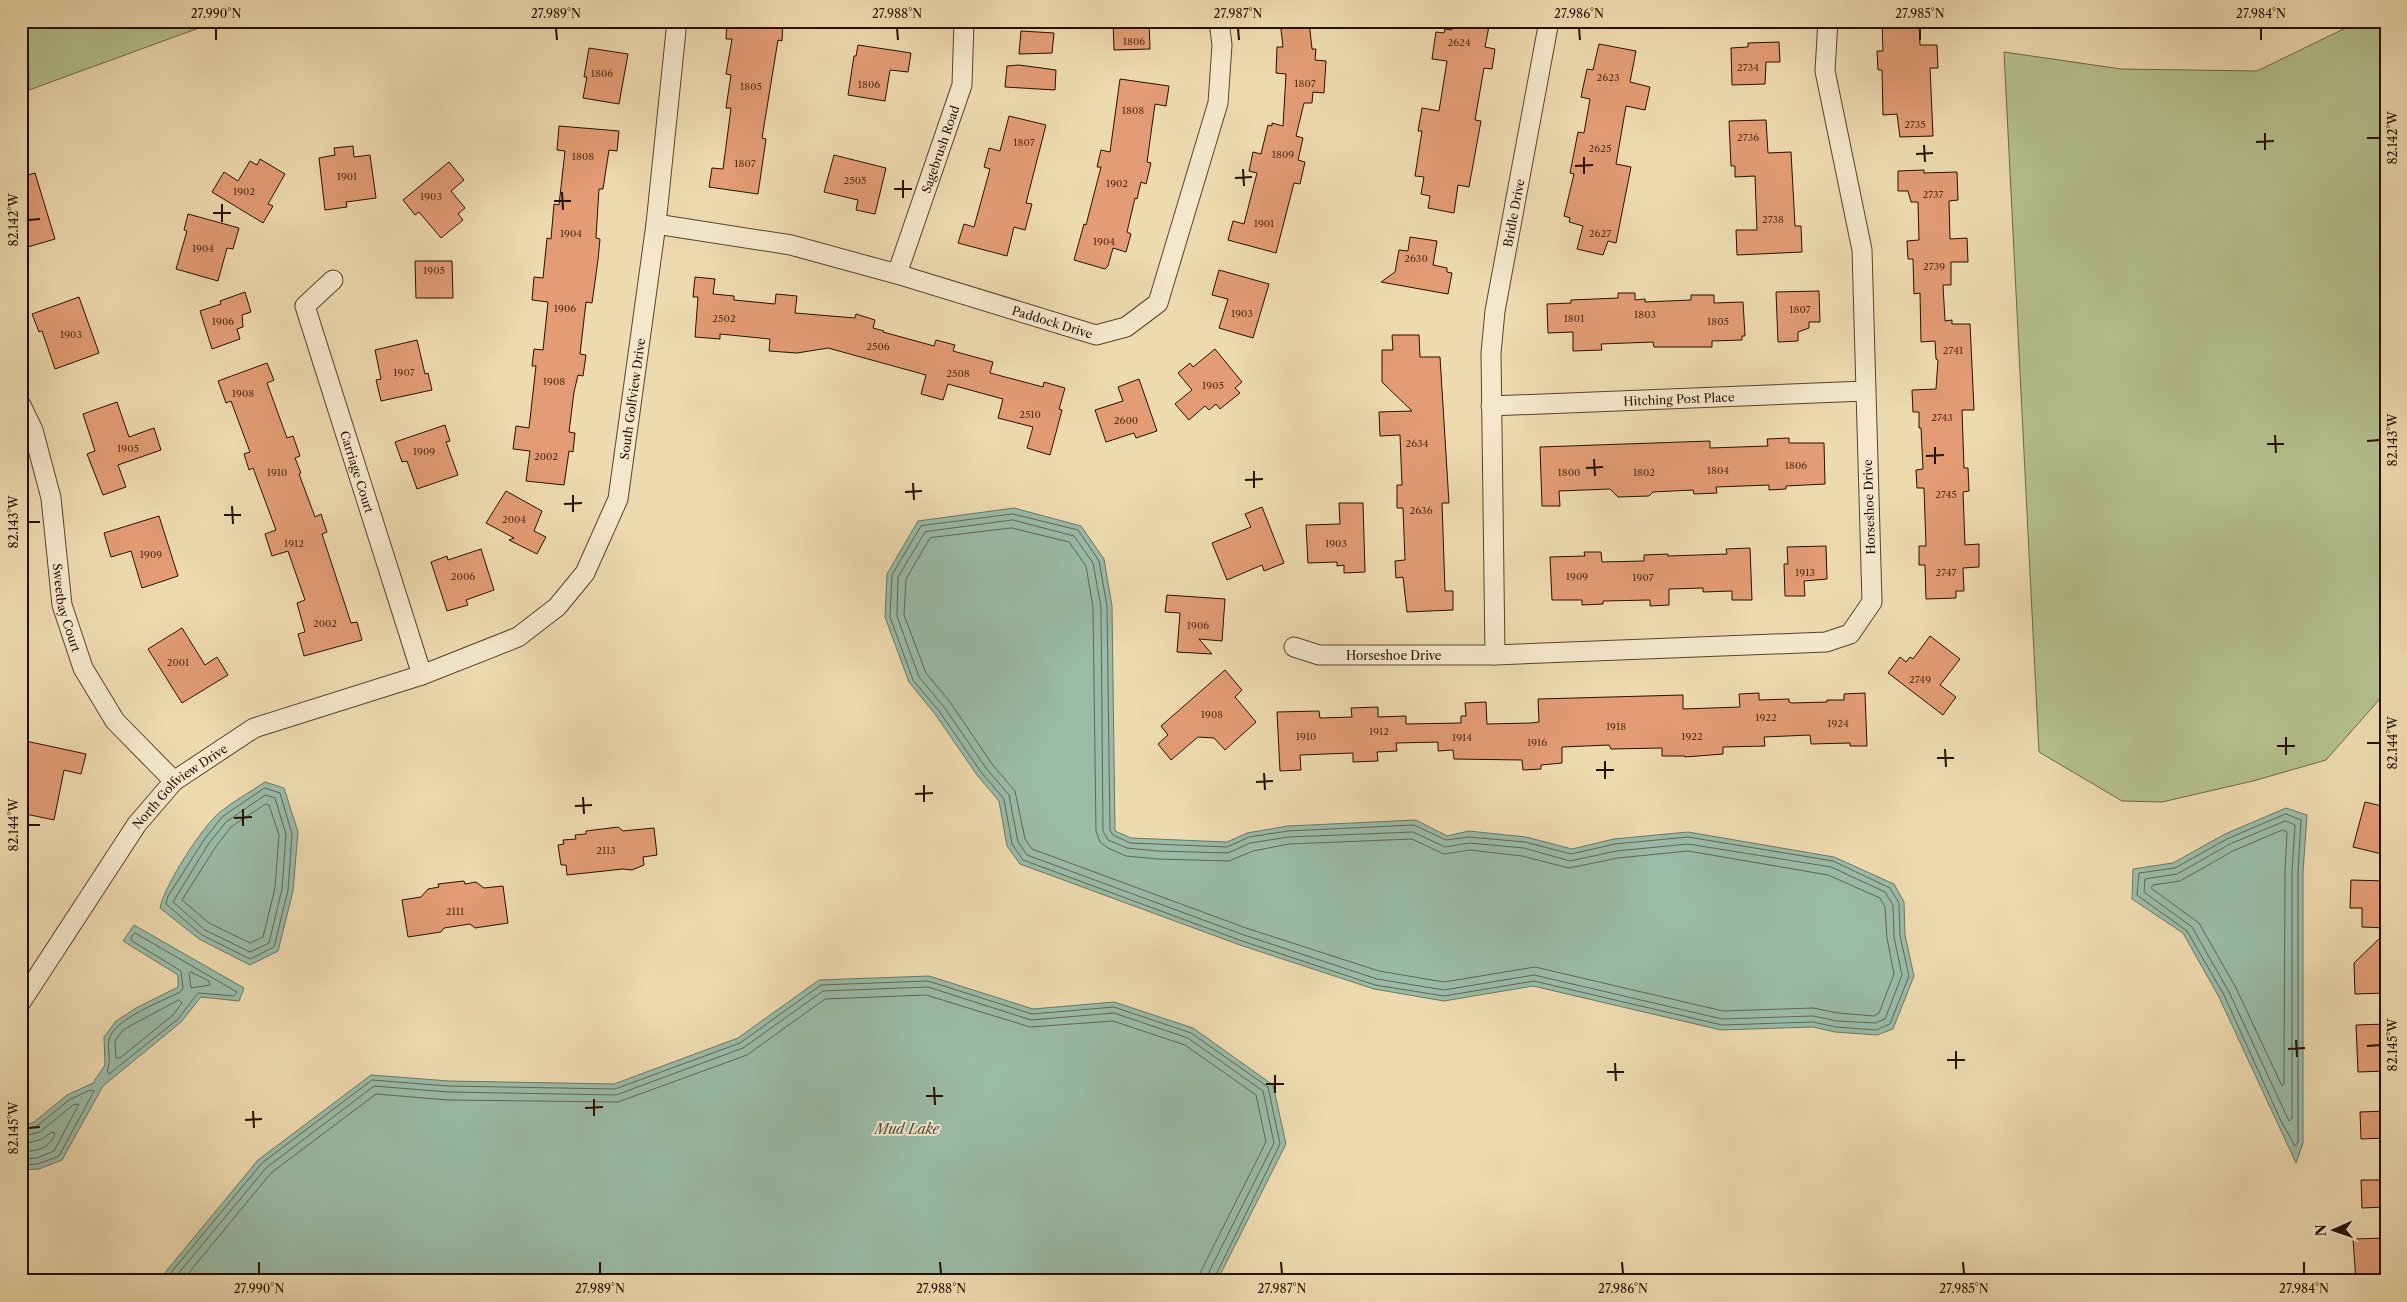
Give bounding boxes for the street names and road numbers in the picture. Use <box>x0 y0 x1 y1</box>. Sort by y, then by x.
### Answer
street label: Sagebrush Road <box>918 103 962 195</box>
street label: Bridle Drive <box>1500 177 1527 248</box>
street label: Paddock Drive <box>1010 302 1095 341</box>
street label: South Golfview Drive <box>616 337 648 461</box>
street label: Hitching Post Place <box>1623 389 1735 408</box>
street label: Carriage Court <box>337 429 378 515</box>
street label: Horseshoe Drive <box>1860 459 1878 555</box>
street label: Sweetbay Court <box>50 563 85 654</box>
street label: Horseshoe Drive <box>1346 648 1442 663</box>
street label: North Golfview Drive <box>129 740 230 832</box>

